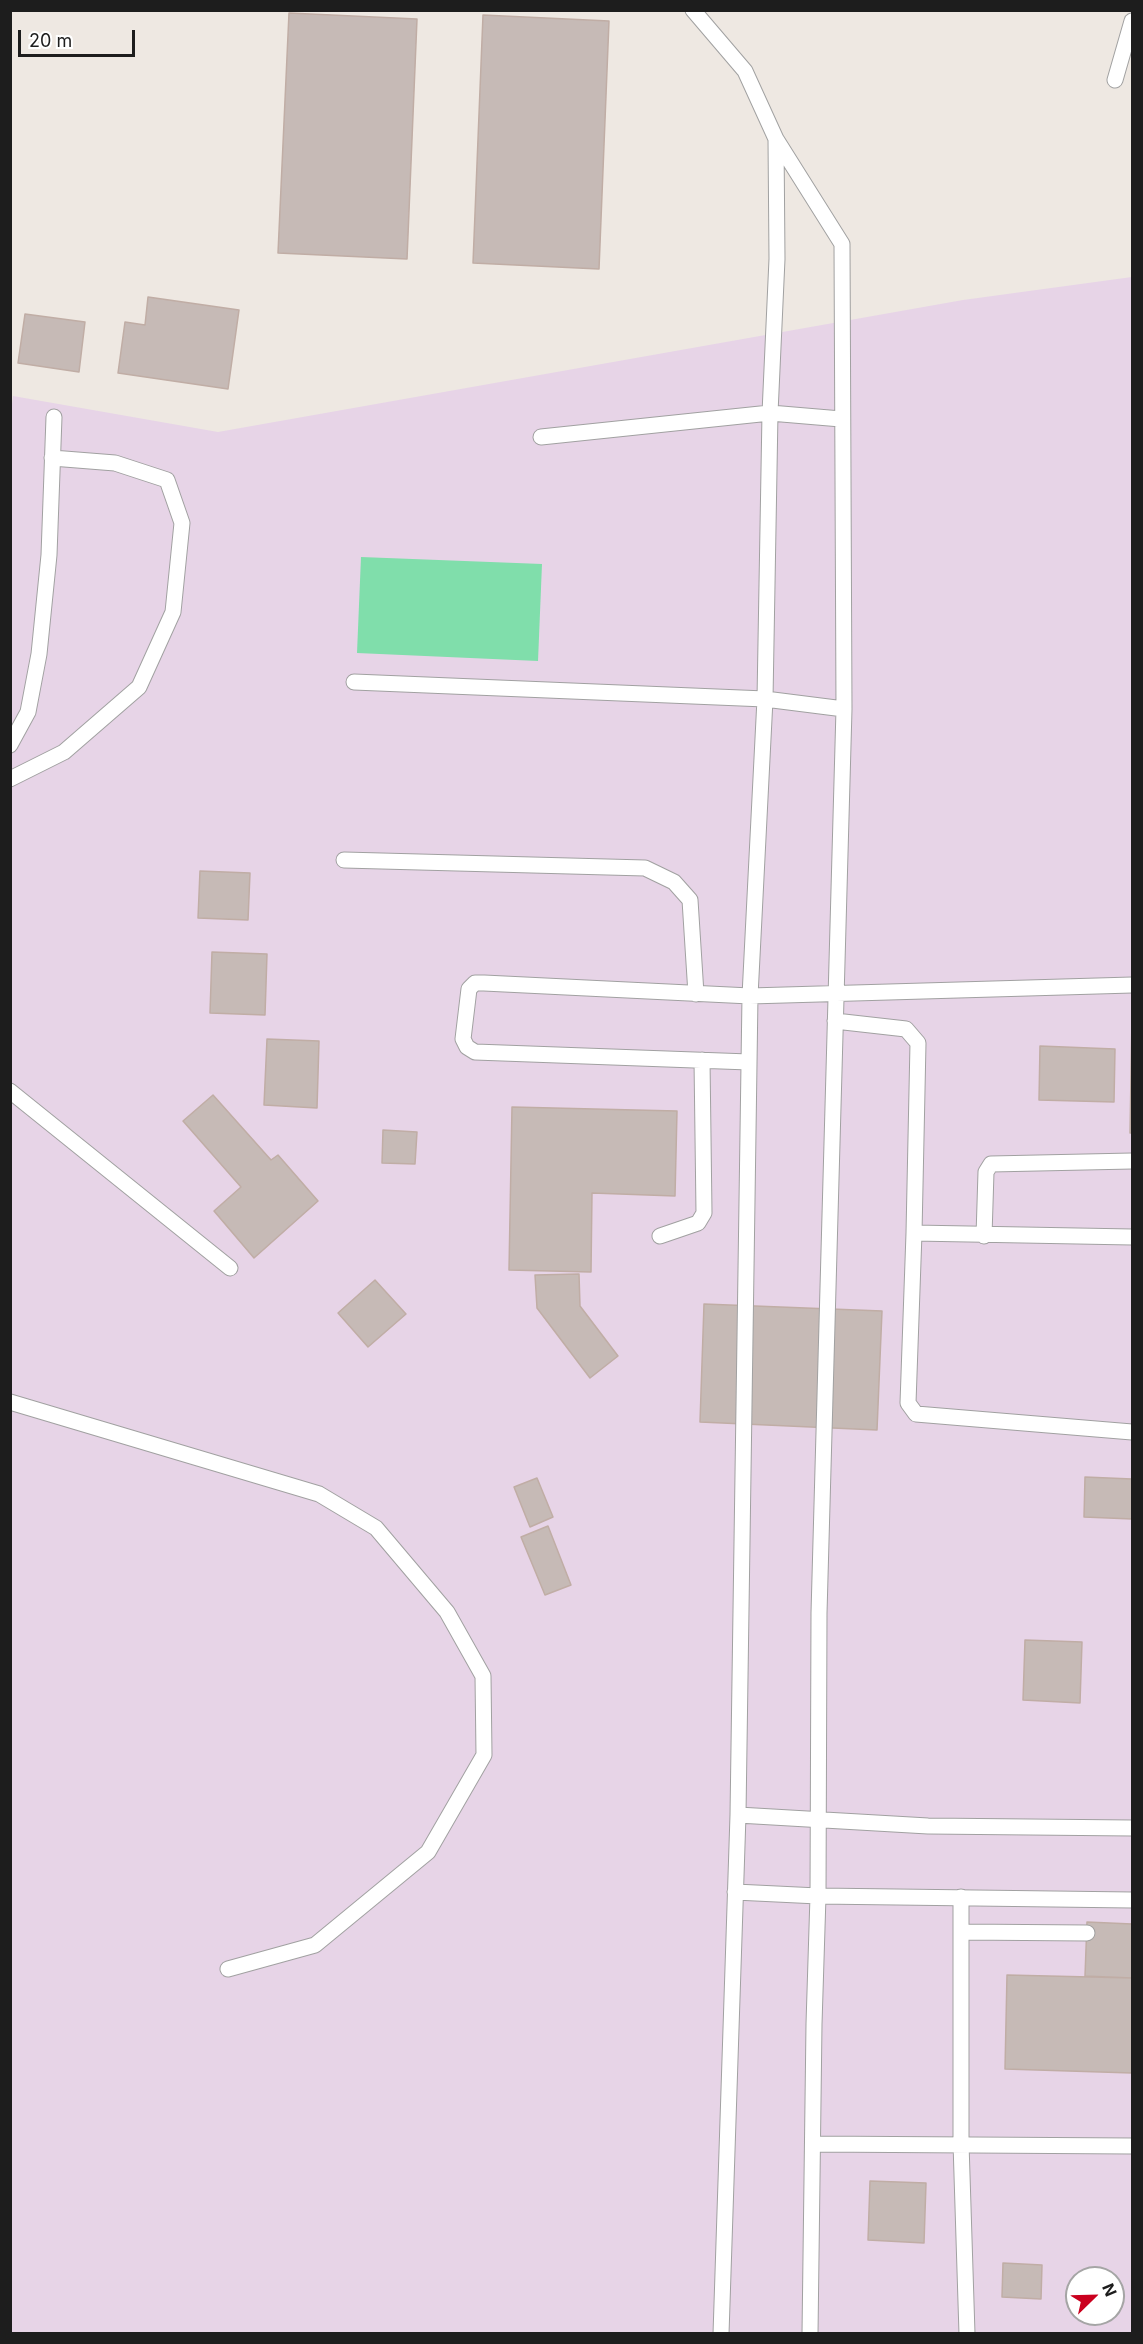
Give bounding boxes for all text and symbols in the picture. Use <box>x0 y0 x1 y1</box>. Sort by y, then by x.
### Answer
scale bar <box>21 18 138 56</box>
text: 20 m <box>29 30 72 51</box>
north arrow <box>1065 2266 1125 2326</box>
text: N <box>1098 2280 1121 2299</box>

